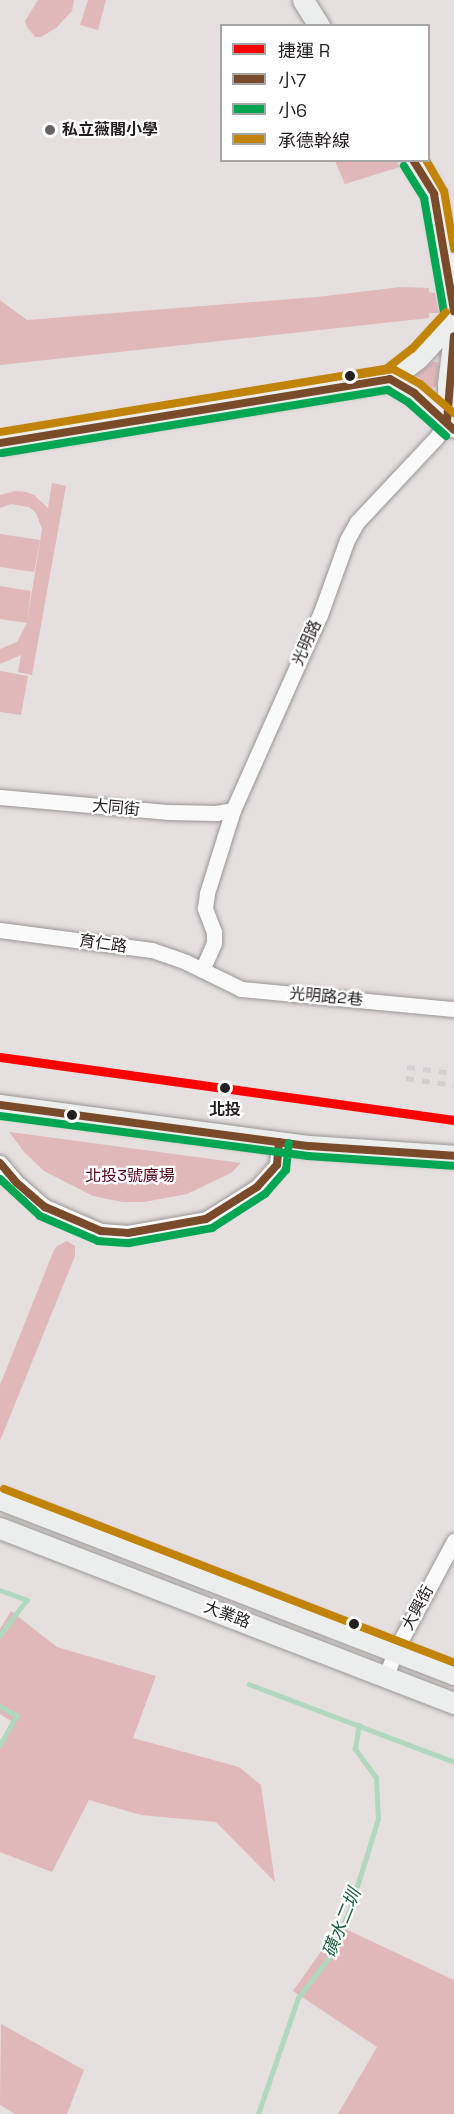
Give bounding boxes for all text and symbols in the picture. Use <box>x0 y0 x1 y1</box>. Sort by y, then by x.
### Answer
legend <box>220 24 430 162</box>
text: 捷運 R <box>278 39 330 62</box>
text: 小7 <box>278 69 306 92</box>
text: 小6 <box>278 99 307 122</box>
place label: 私立薇閣小學 <box>62 120 158 140</box>
marker: 私立薇閣小學 <box>43 123 57 137</box>
text: 承德幹線 <box>278 129 350 152</box>
unlabelled marker <box>344 370 356 382</box>
street label: 光明路 <box>288 617 326 669</box>
street label: 大同街 <box>91 796 141 820</box>
street label: 育仁路 <box>78 931 128 957</box>
street label: 光明路2巷 <box>288 984 364 1010</box>
marker: 北投 <box>215 1078 235 1098</box>
place label: 北投 <box>209 1100 241 1120</box>
unlabelled marker <box>66 1109 78 1121</box>
park label: 北投3號廣場 <box>85 1166 175 1186</box>
street label: 大興街 <box>398 1582 438 1634</box>
street label: 大業路 <box>201 1597 253 1633</box>
unlabelled marker <box>348 1618 360 1630</box>
water label: 磺水二圳 <box>319 1886 365 1960</box>

